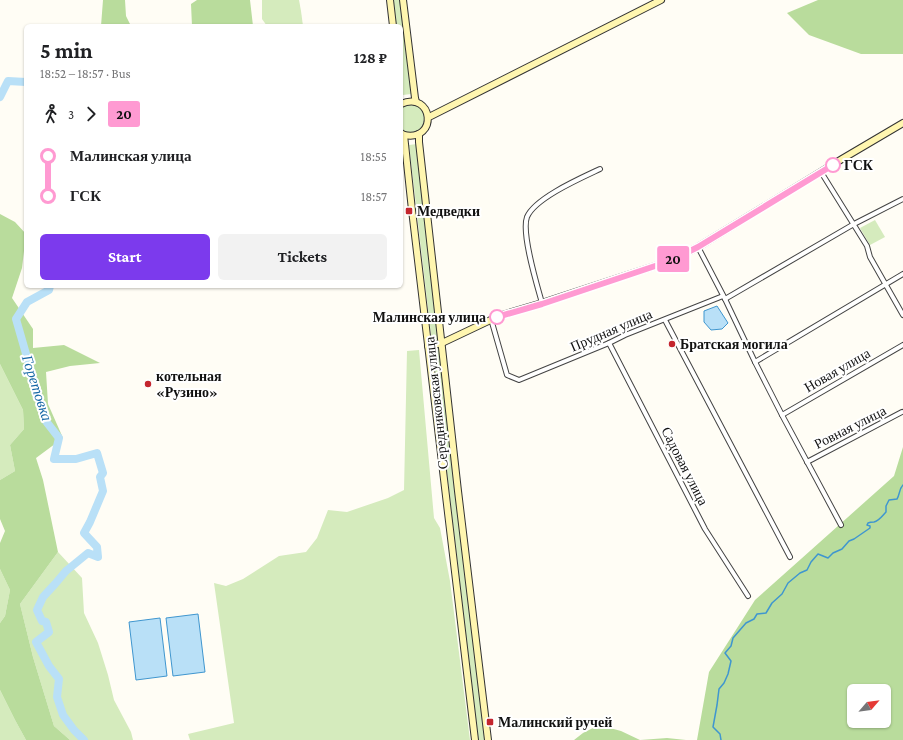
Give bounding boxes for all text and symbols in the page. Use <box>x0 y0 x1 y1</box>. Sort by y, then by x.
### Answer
text: 5 min <box>40 38 93 63</box>
text: 128 ₽ <box>354 50 387 66</box>
text: 18:52 – 18:57 · Bus <box>40 66 131 81</box>
icon: walk <box>40 103 62 125</box>
icon: forward <box>80 103 102 125</box>
text: 20 <box>116 106 132 122</box>
text: 3 <box>68 107 74 122</box>
text: Малинская улица <box>70 148 191 164</box>
text: 18:55 <box>361 149 387 164</box>
marker: ГСК <box>825 157 841 173</box>
place label: ГСК <box>844 157 874 173</box>
text: ГСК <box>70 188 101 204</box>
text: 18:57 <box>361 189 387 204</box>
place label: Медведки <box>417 203 480 219</box>
marker: Медведки <box>404 206 414 216</box>
button: Start <box>40 234 210 280</box>
button: Tickets <box>218 234 387 280</box>
line badge: 20 <box>655 246 691 272</box>
text: 20 <box>665 251 681 267</box>
street label: Прудная улица <box>568 305 655 354</box>
place label: Малинская улица <box>373 309 486 325</box>
marker: Малинская улица <box>489 309 505 325</box>
street label: Середниковская улица <box>421 335 451 470</box>
place label: Братская могила <box>680 336 788 352</box>
marker: Братская могила <box>667 339 677 349</box>
street label: Новая улица <box>801 344 873 395</box>
water label: Горетовка <box>19 352 55 423</box>
place label: котельная «Рузино» <box>156 368 222 400</box>
marker: котельная «Рузино» <box>143 379 153 389</box>
street label: Ровная улица <box>811 402 889 452</box>
street label: Садовая улица <box>658 424 712 509</box>
north arrow <box>847 684 891 728</box>
map controls <box>847 684 891 728</box>
place label: Малинский ручей <box>498 714 612 730</box>
marker: Малинский ручей <box>485 717 495 727</box>

